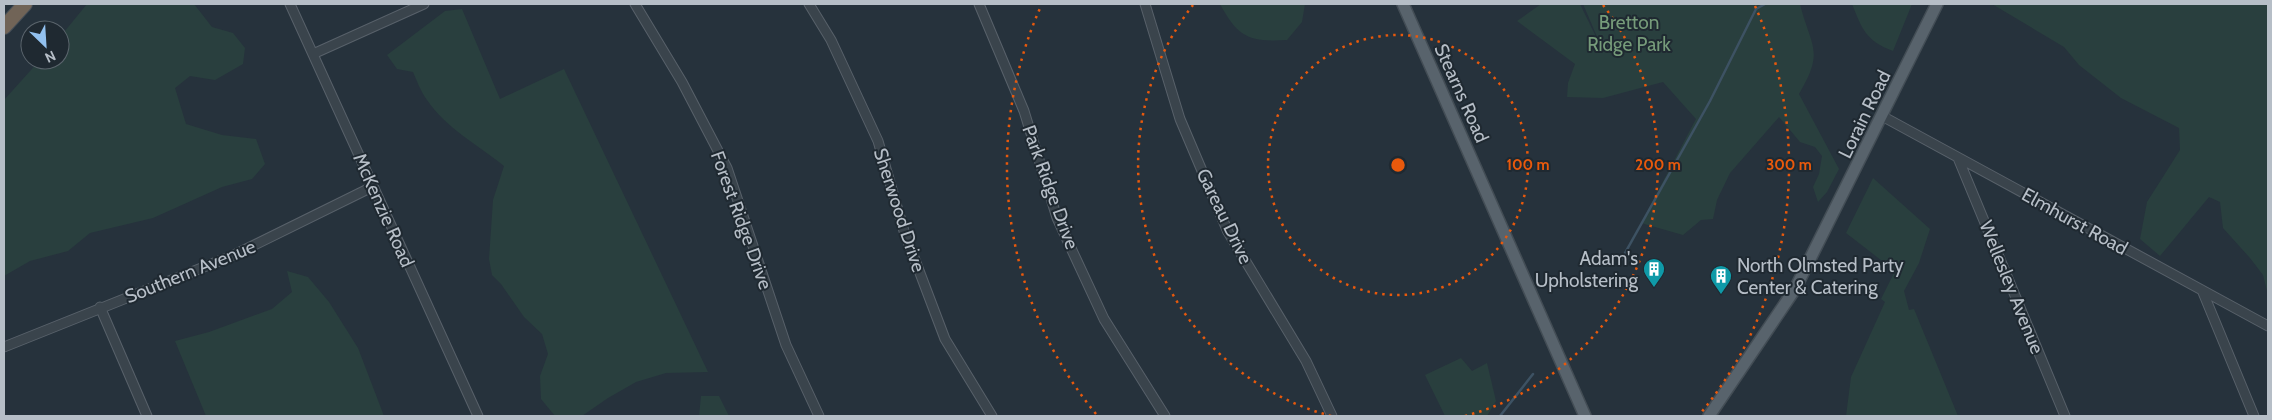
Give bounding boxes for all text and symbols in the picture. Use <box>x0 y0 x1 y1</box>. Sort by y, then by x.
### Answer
park label: Bretton Ridge Park <box>1587 11 1671 56</box>
north arrow <box>20 20 70 70</box>
street label: Stearns Road <box>1429 40 1494 146</box>
text: N <box>42 47 59 67</box>
street label: Lorain Road <box>1833 67 1896 162</box>
street label: Park Ridge Drive <box>1017 122 1084 253</box>
street label: Sherwood Drive <box>869 145 930 275</box>
street label: Forest Ridge Drive <box>706 148 777 293</box>
street label: McKenzie Road <box>348 150 419 271</box>
centre of rings <box>1389 156 1407 174</box>
text: 100 m <box>1506 156 1550 174</box>
text: 200 m <box>1635 156 1681 174</box>
text: 300 m <box>1766 156 1812 174</box>
street label: Gareau Drive <box>1192 165 1258 268</box>
street label: Elmhurst Road <box>2018 183 2132 260</box>
street label: Wellesley Avenue <box>1974 217 2049 357</box>
street label: Southern Avenue <box>121 235 259 308</box>
place label: Adam's Upholstering <box>1535 247 1639 292</box>
place label: North Olmsted Party Center & Catering <box>1737 254 1904 299</box>
building icon: Adam's Upholstering <box>1642 257 1666 288</box>
building icon: North Olmsted Party Center & Catering <box>1709 264 1733 295</box>

